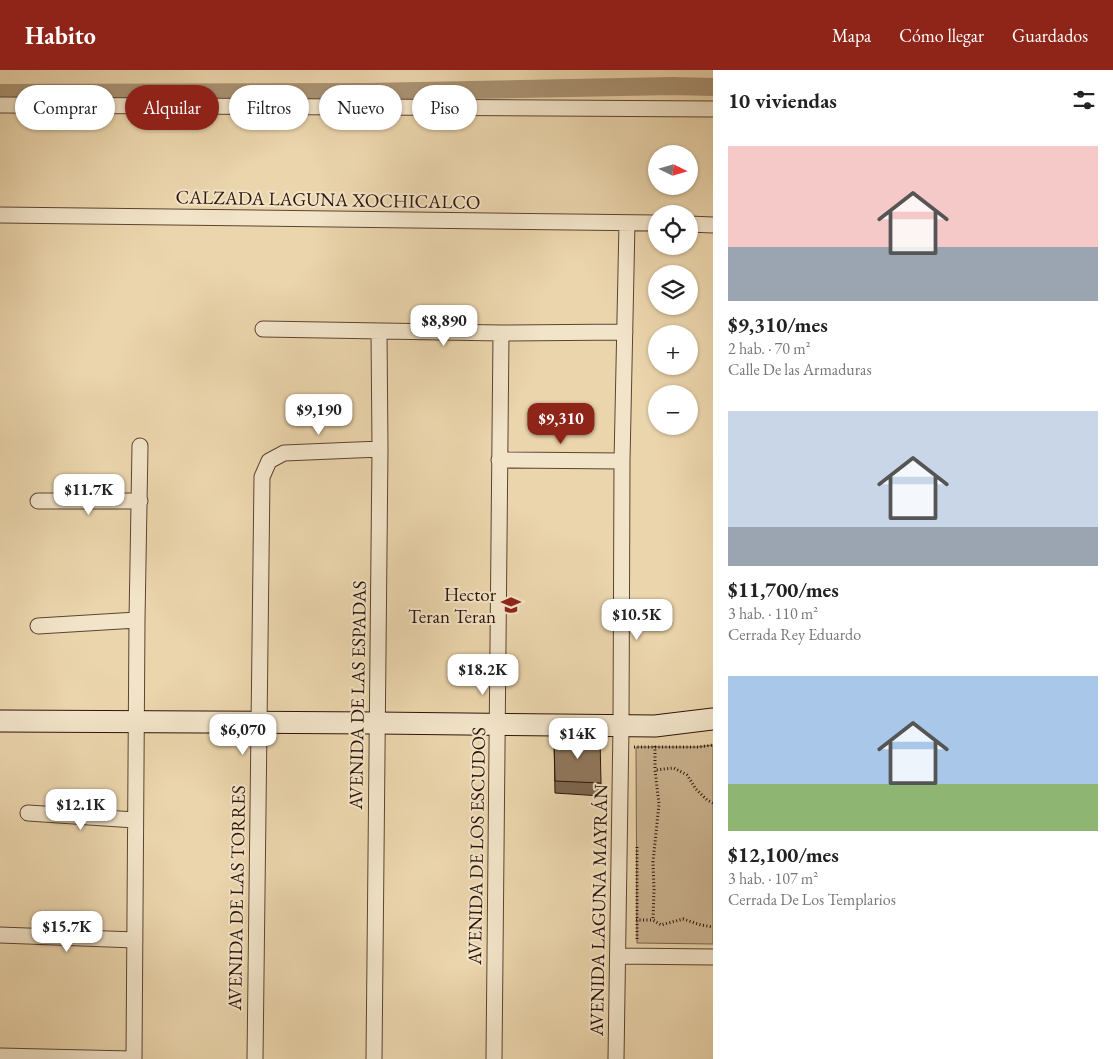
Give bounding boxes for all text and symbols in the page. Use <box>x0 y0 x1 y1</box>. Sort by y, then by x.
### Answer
text: Habito <box>25 20 96 51</box>
text: Mapa <box>832 24 871 47</box>
text: Cómo llegar <box>899 24 984 47</box>
text: Guardados <box>1012 24 1088 47</box>
chip: Comprar <box>15 85 115 130</box>
chip: Alquilar <box>125 85 219 130</box>
chip: Filtros <box>229 85 309 130</box>
chip: Nuevo <box>319 85 402 130</box>
chip: Piso <box>412 85 477 130</box>
icon: filters <box>1070 86 1098 114</box>
text: 10 viviendas <box>728 87 837 114</box>
north arrow <box>648 145 698 195</box>
map controls <box>648 145 698 435</box>
icon: home <box>868 178 958 268</box>
street label: CALZADA LAGUNA XOCHICALCO <box>175 184 481 215</box>
button: locate <box>648 205 698 255</box>
button: layers <box>648 265 698 315</box>
pin: $8,890 <box>403 304 485 347</box>
text: $8,890 <box>421 310 467 331</box>
text: $9,310/mes <box>728 311 828 338</box>
button: + <box>648 325 698 375</box>
text: 2 hab. · 70 m² <box>728 338 810 359</box>
text: Calle De las Armaduras <box>728 359 872 380</box>
button: − <box>648 385 698 435</box>
pin: $9,190 <box>278 394 360 436</box>
text: $9,190 <box>296 399 342 420</box>
pin: $9,310 <box>520 402 602 445</box>
text: $9,310 <box>538 408 584 429</box>
icon: home <box>868 443 958 533</box>
pin: $11.7K <box>48 474 130 516</box>
text: $11.7K <box>65 479 113 500</box>
text: $11,700/mes <box>728 576 839 603</box>
street label: AVENIDA DE LAS ESPADAS <box>343 580 372 811</box>
place label: Hector Teran Teran <box>408 582 497 629</box>
school or university icon: Hector Teran Teran <box>500 594 522 616</box>
pin: $10.5K <box>596 598 678 641</box>
text: 3 hab. · 110 m² <box>728 603 818 624</box>
text: $10.5K <box>613 604 661 625</box>
text: Cerrada Rey Eduardo <box>728 624 861 645</box>
pin: $18.2K <box>442 654 524 696</box>
text: $18.2K <box>459 659 507 680</box>
icon: home <box>868 708 958 798</box>
pin: $6,070 <box>202 714 284 756</box>
pin: $14K <box>548 718 608 760</box>
text: $6,070 <box>220 719 266 740</box>
text: $14K <box>560 723 596 744</box>
street label: AVENIDA DE LOS ESCUDOS <box>462 727 491 966</box>
street label: AVENIDA LAGUNA MAYRÁN <box>584 784 613 1037</box>
street label: AVENIDA DE LAS TORRES <box>222 785 251 1012</box>
pin: $12.1K <box>40 788 122 831</box>
text: $12.1K <box>57 794 105 815</box>
text: $12,100/mes <box>728 841 839 868</box>
text: 3 hab. · 107 m² <box>728 868 818 889</box>
text: Cerrada De Los Templarios <box>728 889 896 910</box>
pin: $15.7K <box>26 910 108 953</box>
text: $15.7K <box>43 916 91 937</box>

